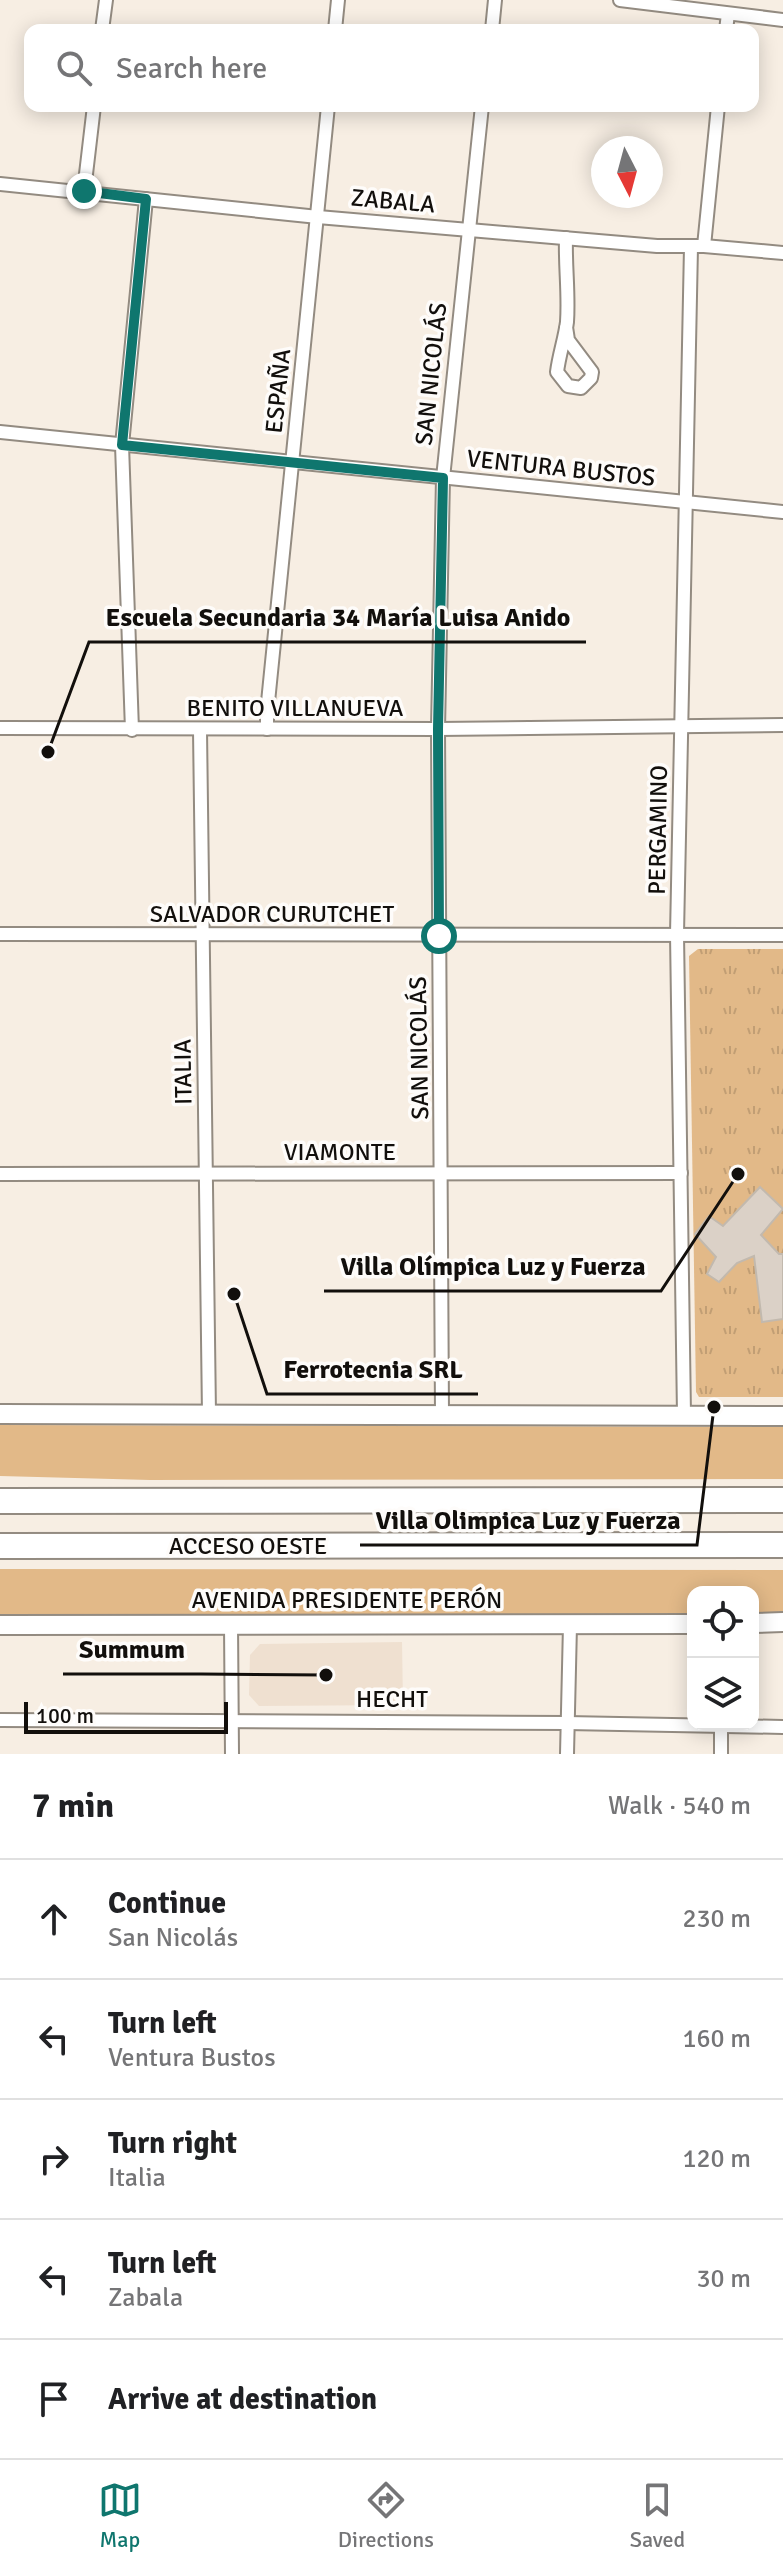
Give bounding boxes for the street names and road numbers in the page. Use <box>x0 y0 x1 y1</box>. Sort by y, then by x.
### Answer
street label: ZABALA <box>350 182 437 220</box>
street label: SAN NICOLÁS <box>409 301 453 447</box>
street label: ESPAÑA <box>259 347 297 435</box>
street label: VENTURA BUSTOS <box>465 443 657 493</box>
street label: BENITO VILLANUEVA <box>187 693 404 723</box>
street label: PERGAMINO <box>642 765 674 895</box>
street label: SALVADOR CURUTCHET <box>150 899 394 929</box>
street label: SAN NICOLÁS <box>403 976 435 1120</box>
street label: ITALIA <box>167 1038 199 1105</box>
street label: VIAMONTE <box>284 1137 396 1167</box>
street label: ACCESO OESTE <box>169 1531 327 1561</box>
street label: AVENIDA PRESIDENTE PERÓN <box>192 1585 502 1615</box>
street label: HECHT <box>356 1684 428 1714</box>

